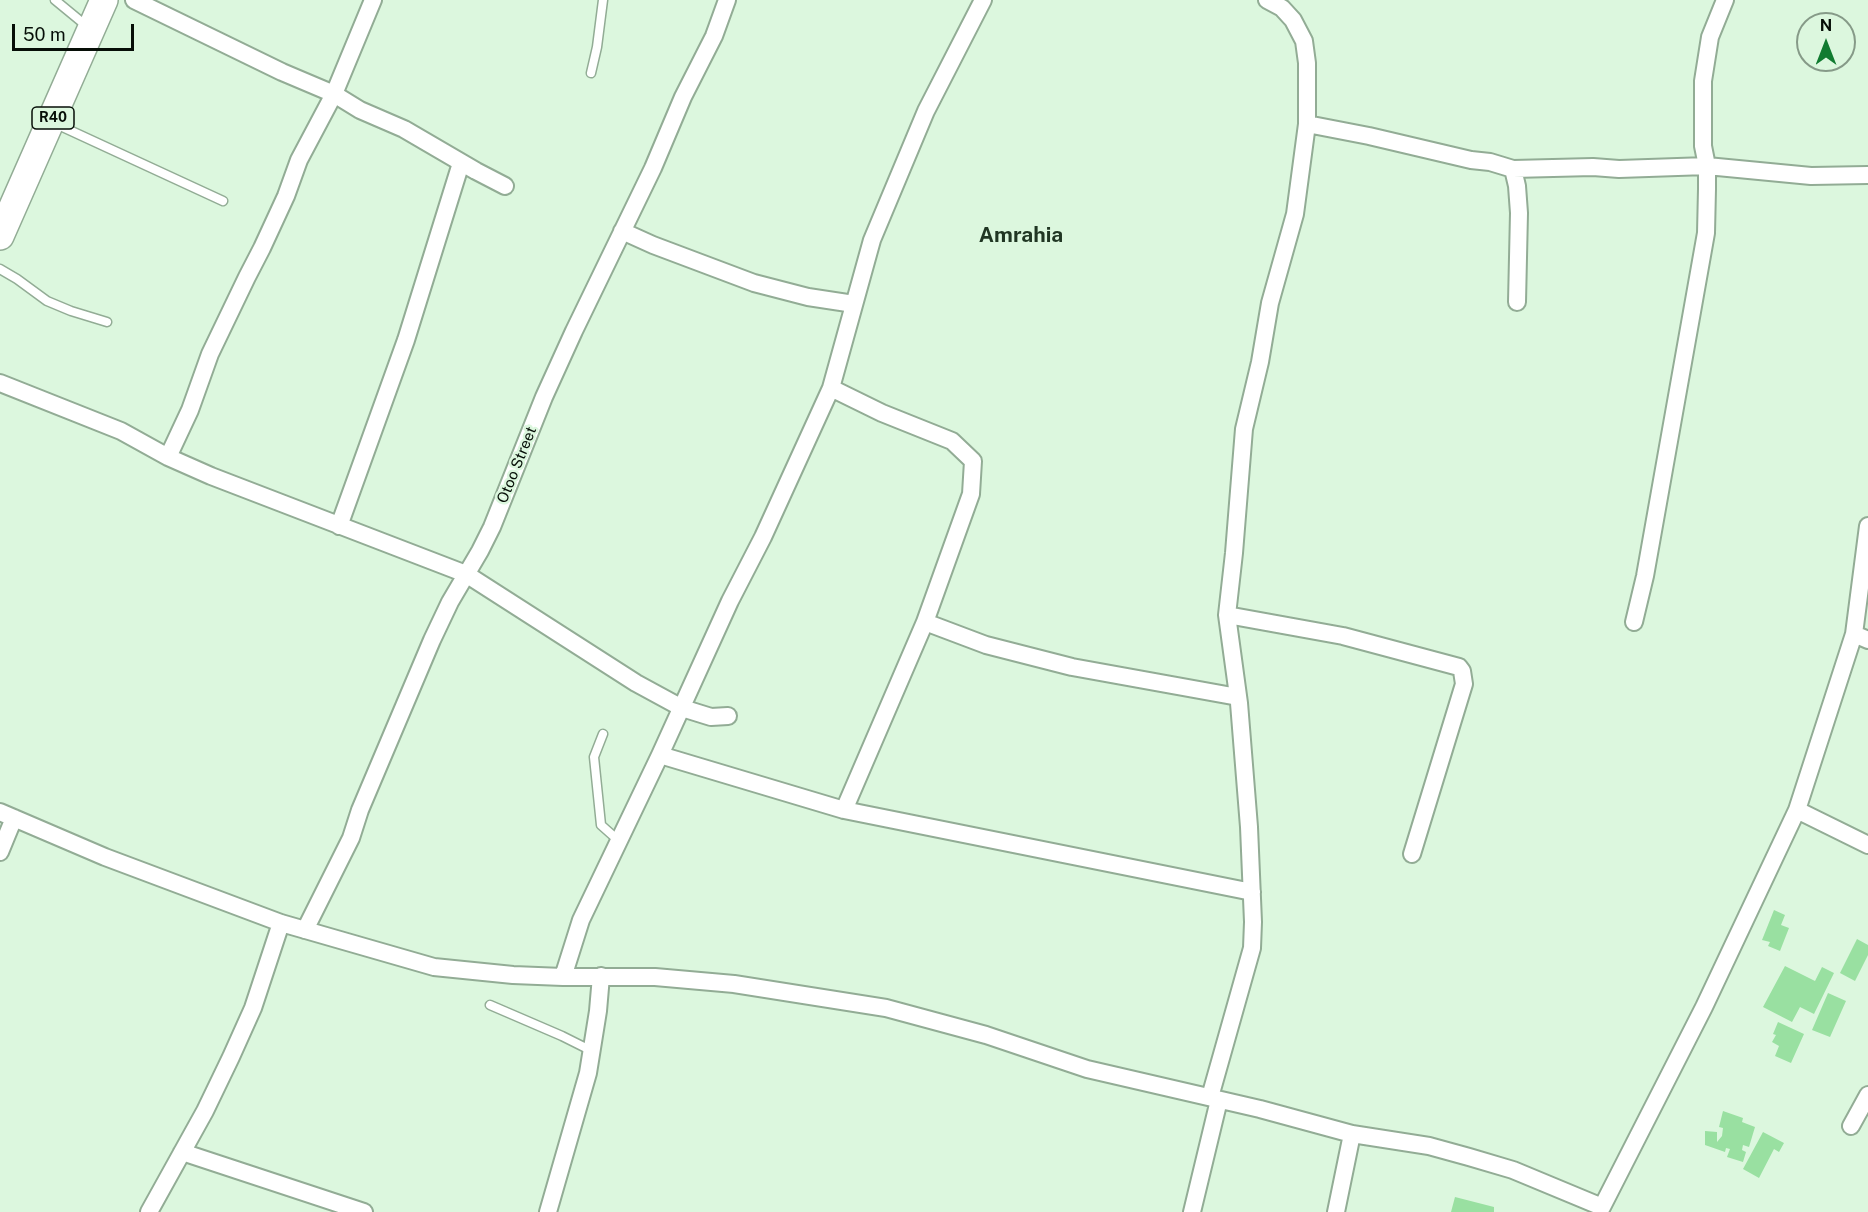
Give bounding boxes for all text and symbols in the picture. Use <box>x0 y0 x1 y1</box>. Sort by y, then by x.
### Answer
scale bar <box>15 12 136 50</box>
north arrow <box>1796 12 1856 72</box>
text: N <box>1820 16 1832 35</box>
text: 50 m <box>23 24 66 45</box>
road number: R40 <box>32 107 74 129</box>
district label: Amrahia <box>979 223 1063 249</box>
street label: Otoo Street <box>493 424 541 506</box>

